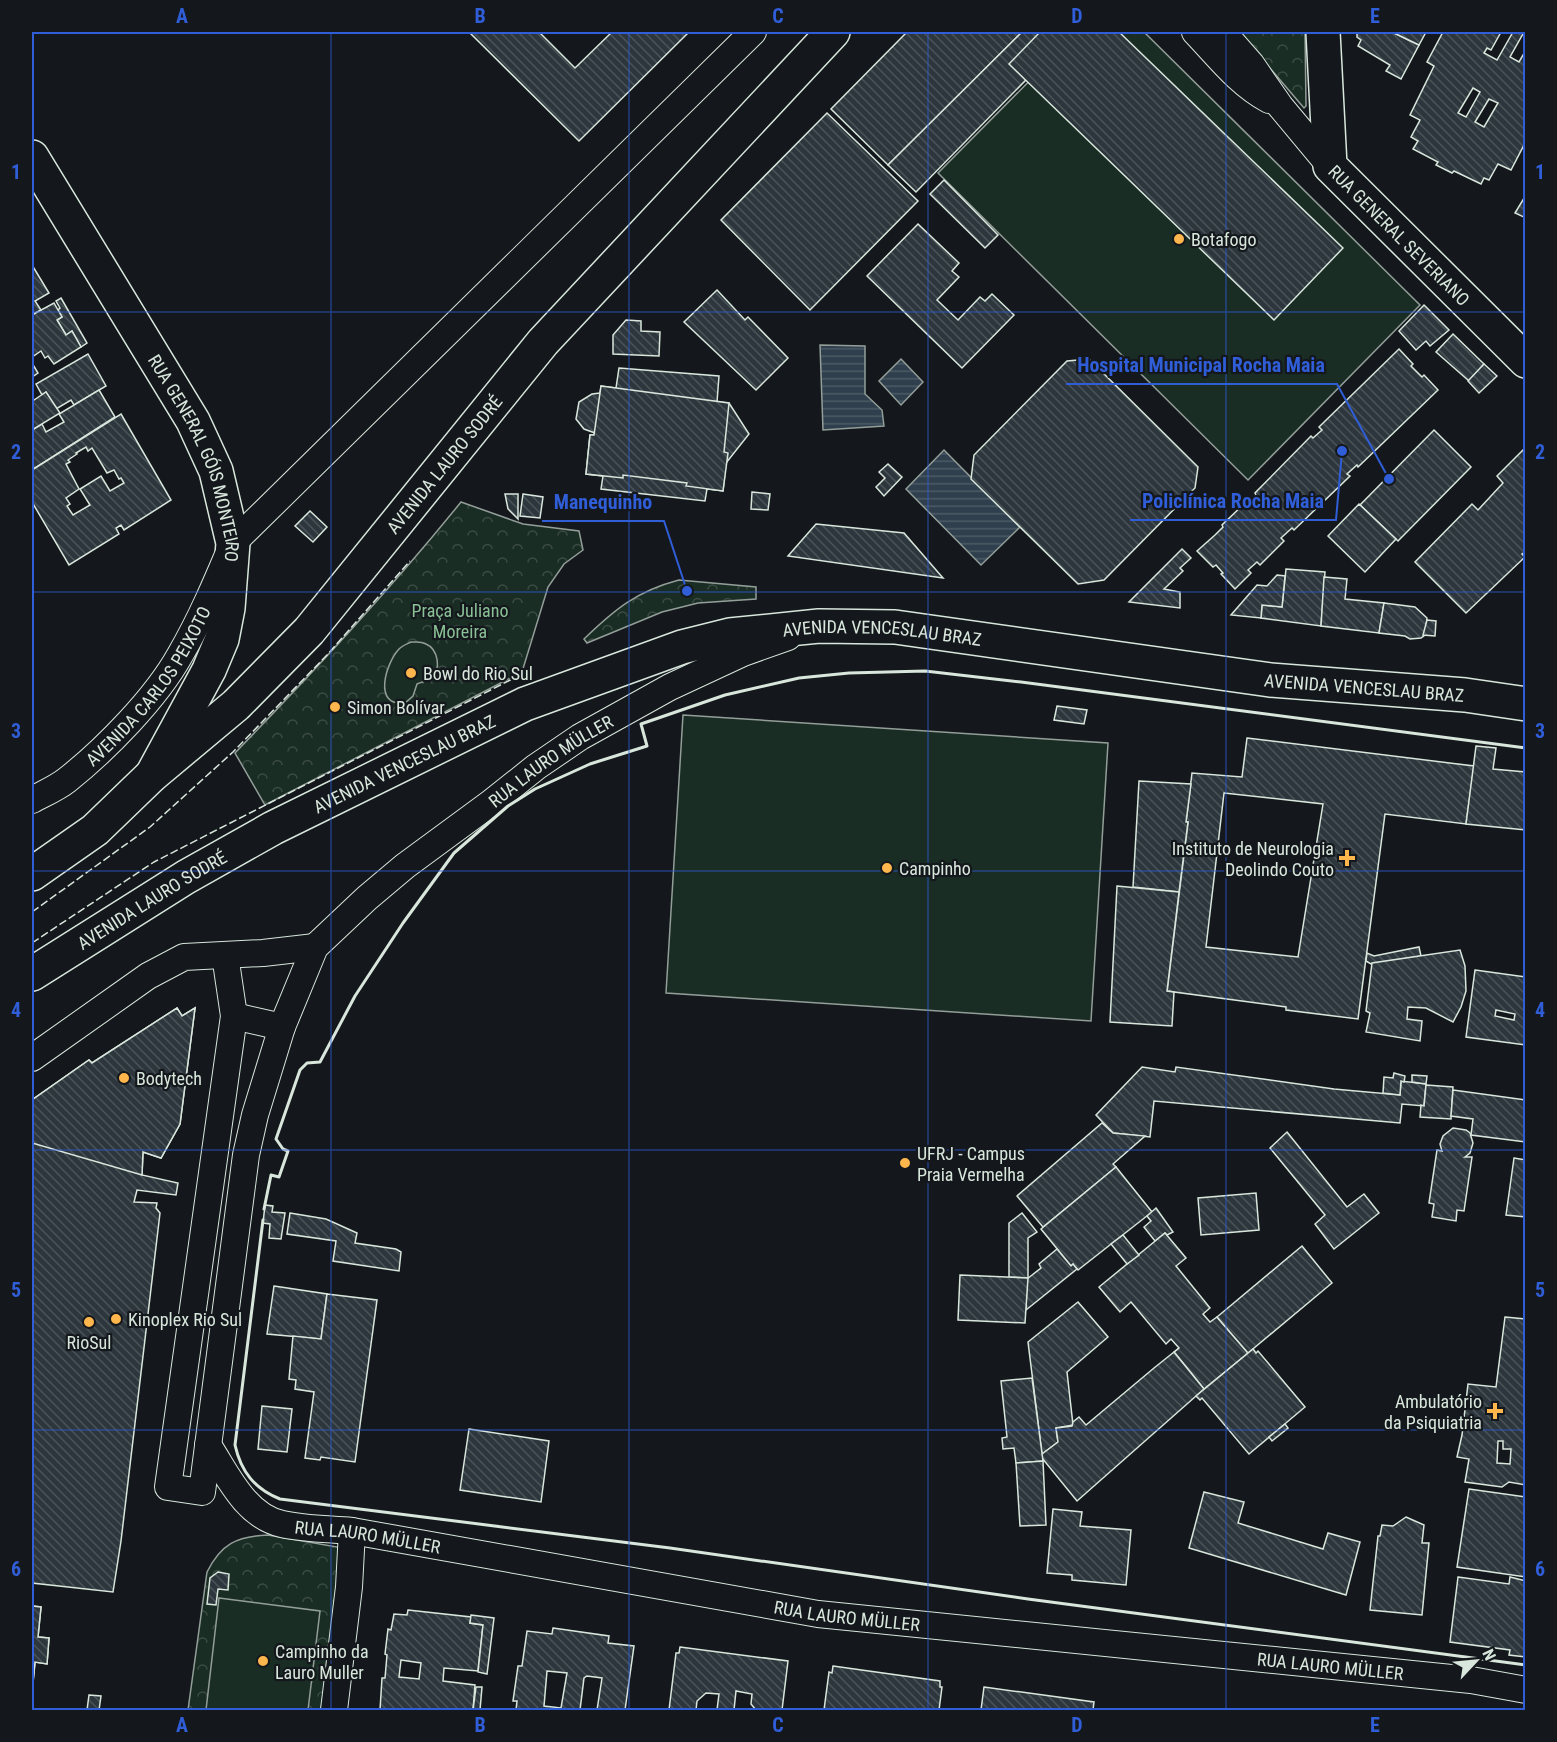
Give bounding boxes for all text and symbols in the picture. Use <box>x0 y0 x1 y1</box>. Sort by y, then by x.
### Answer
text: A <box>176 4 188 28</box>
text: B <box>474 4 486 28</box>
text: C <box>772 4 784 28</box>
text: D <box>1071 4 1083 28</box>
text: E <box>1370 4 1380 28</box>
text: 1 <box>11 160 21 184</box>
street label: RUA GENERAL SEVERIANO <box>1324 160 1474 310</box>
text: 1 <box>1535 160 1545 184</box>
place label: Botafogo <box>1191 229 1256 250</box>
marker: Botafogo <box>1172 232 1186 246</box>
callout: Hospital Municipal Rocha Maia <box>1066 346 1337 384</box>
street label: RUA GENERAL GÓIS MONTEIRO <box>144 350 244 563</box>
text: Hospital Municipal Rocha Maia <box>1077 353 1325 377</box>
street label: AVENIDA LAURO SODRÉ <box>382 391 506 537</box>
text: 2 <box>11 440 21 464</box>
text: 2 <box>1535 440 1545 464</box>
callout: Policlínica Rocha Maia <box>1130 482 1336 520</box>
callout: Manequinho <box>542 483 664 521</box>
text: Policlínica Rocha Maia <box>1142 489 1324 513</box>
text: Manequinho <box>554 490 652 514</box>
park label: Praça Juliano Moreira <box>412 600 508 642</box>
street label: AVENIDA CARLOS PEIXOTO <box>81 603 214 770</box>
street label: AVENIDA VENCESLAU BRAZ <box>781 615 983 650</box>
place label: Bowl do Rio Sul <box>423 663 533 684</box>
marker: Bowl do Rio Sul <box>404 666 418 680</box>
street label: AVENIDA VENCESLAU BRAZ <box>1263 669 1465 705</box>
place label: Simon Bolívar <box>347 697 445 718</box>
marker: Simon Bolívar <box>328 700 342 714</box>
street label: AVENIDA VENCESLAU BRAZ <box>310 710 499 817</box>
street label: RUA LAURO MÜLLER <box>484 710 617 811</box>
text: 3 <box>11 719 21 743</box>
text: 3 <box>1535 719 1545 743</box>
place label: Instituto de Neurologia Deolindo Couto <box>1172 838 1334 880</box>
street label: AVENIDA LAURO SODRÉ <box>73 846 230 953</box>
marker: Instituto de Neurologia Deolindo Couto <box>1338 849 1356 867</box>
place label: Campinho <box>899 858 971 879</box>
marker: Campinho <box>880 861 894 875</box>
text: 4 <box>11 998 21 1022</box>
text: 4 <box>1535 998 1545 1022</box>
place label: Bodytech <box>136 1068 202 1089</box>
marker: Bodytech <box>117 1071 131 1085</box>
place label: UFRJ - Campus Praia Vermelha <box>917 1143 1025 1185</box>
marker: UFRJ - Campus Praia Vermelha <box>898 1156 912 1170</box>
text: 5 <box>11 1278 21 1302</box>
text: 5 <box>1535 1278 1545 1302</box>
place label: Kinoplex Rio Sul <box>128 1309 242 1330</box>
marker: Kinoplex Rio Sul <box>109 1312 123 1326</box>
marker: RioSul <box>82 1315 96 1329</box>
place label: RioSul <box>67 1332 111 1353</box>
place label: Ambulatório da Psiquiatria <box>1384 1391 1482 1433</box>
marker: Ambulatório da Psiquiatria <box>1486 1402 1504 1420</box>
street label: RUA LAURO MÜLLER <box>294 1516 443 1557</box>
text: 6 <box>11 1557 21 1581</box>
text: 6 <box>1535 1557 1545 1581</box>
street label: RUA LAURO MÜLLER <box>772 1596 921 1635</box>
north arrow <box>1446 1631 1506 1691</box>
place label: Campinho da Lauro Muller <box>275 1641 369 1683</box>
text: N <box>1478 1646 1500 1663</box>
street label: RUA LAURO MÜLLER <box>1256 1648 1405 1684</box>
marker: Campinho da Lauro Muller <box>256 1654 270 1668</box>
text: A <box>176 1713 188 1737</box>
text: B <box>474 1713 486 1737</box>
text: C <box>772 1713 784 1737</box>
text: D <box>1071 1713 1083 1737</box>
text: E <box>1370 1713 1380 1737</box>

